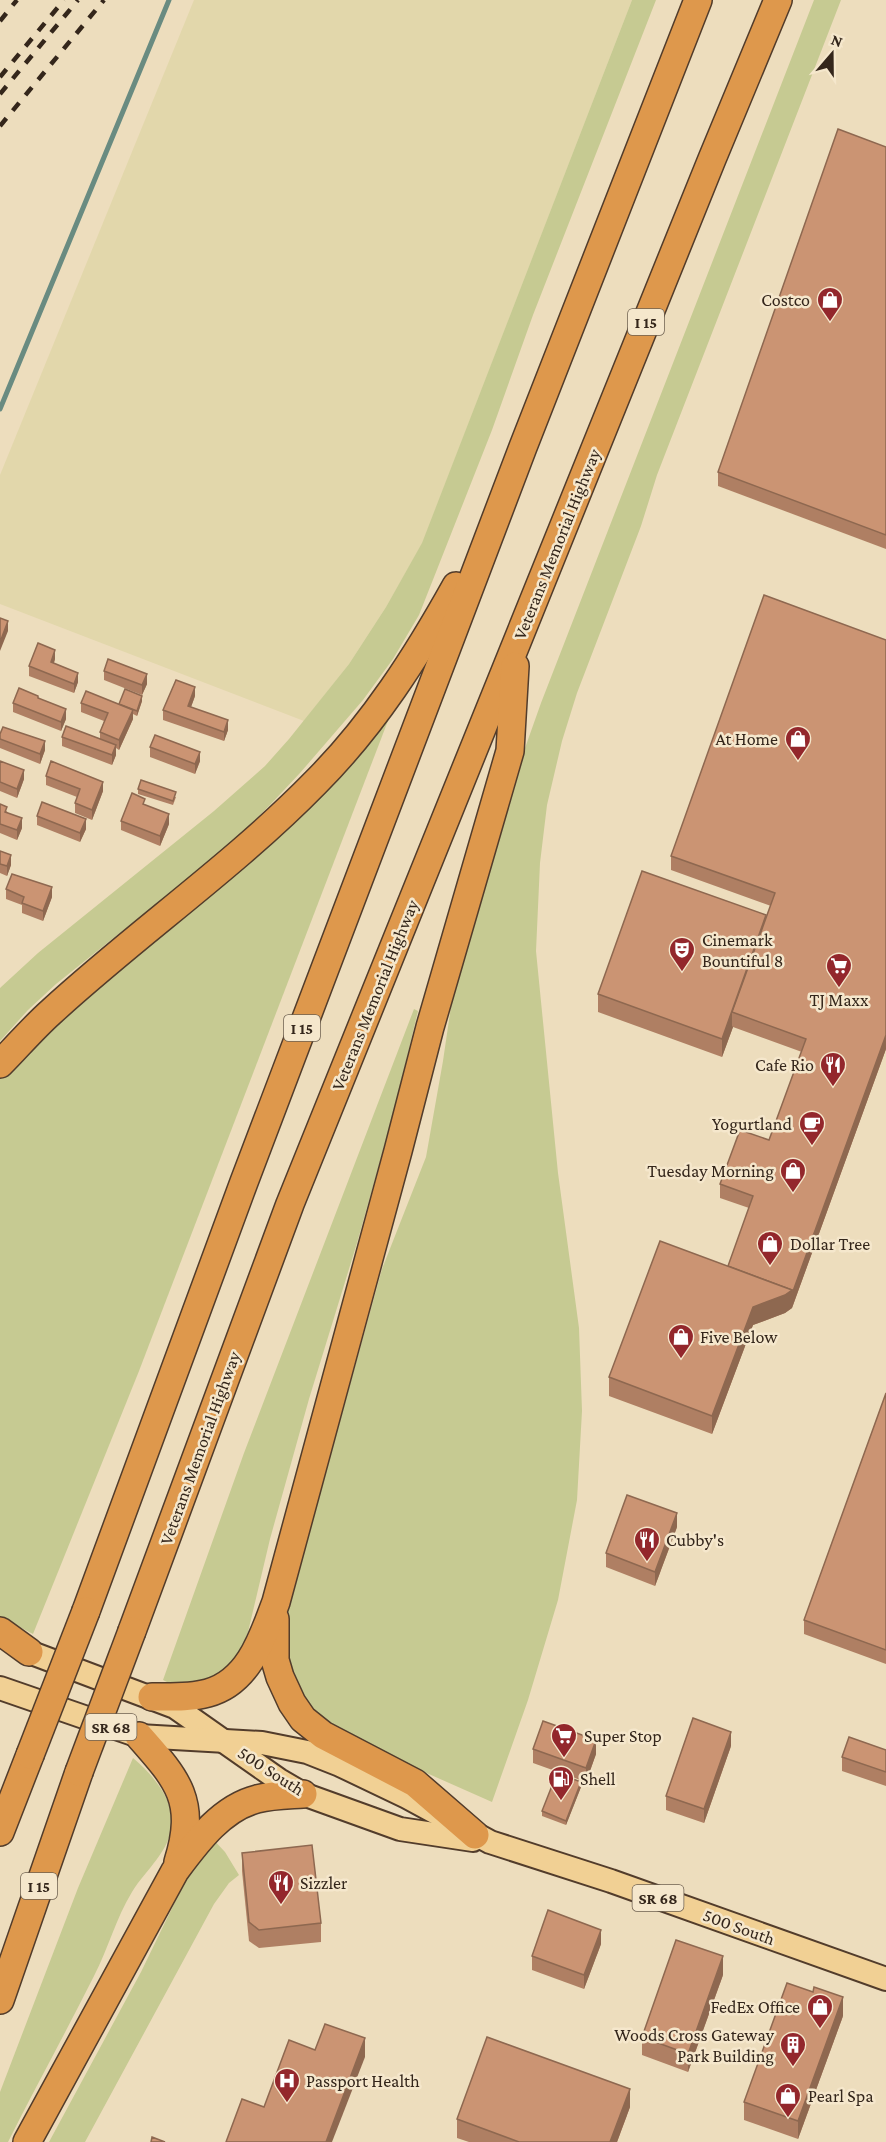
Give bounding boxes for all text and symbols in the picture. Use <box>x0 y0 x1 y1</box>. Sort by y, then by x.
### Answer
north arrow <box>802 24 862 84</box>
text: N <box>829 31 845 50</box>
shop icon: Costco <box>815 285 845 323</box>
place label: Costco <box>761 290 810 310</box>
road number: I 15 <box>628 309 664 335</box>
street label: Veterans Memorial Highway <box>510 445 605 642</box>
shop icon: At Home <box>783 724 813 762</box>
place label: At Home <box>715 729 778 749</box>
street label: Veterans Memorial Highway <box>328 896 423 1093</box>
place label: Cinemark Bountiful 8 <box>702 930 783 971</box>
theatre icon: Cinemark Bountiful 8 <box>667 935 697 973</box>
supermarket icon: TJ Maxx <box>824 951 854 989</box>
place label: TJ Maxx <box>810 990 869 1010</box>
road number: I 15 <box>284 1015 320 1041</box>
restaurant icon: Cafe Rio <box>818 1050 848 1088</box>
place label: Cafe Rio <box>755 1055 814 1075</box>
cafe icon: Yogurtland <box>797 1109 827 1147</box>
place label: Yogurtland <box>712 1114 793 1134</box>
shop icon: Tuesday Morning <box>778 1156 808 1194</box>
place label: Tuesday Morning <box>647 1161 774 1181</box>
shop icon: Dollar Tree <box>755 1229 785 1267</box>
place label: Dollar Tree <box>790 1234 870 1254</box>
shop icon: Five Below <box>666 1322 696 1360</box>
place label: Five Below <box>700 1327 778 1347</box>
street label: Veterans Memorial Highway <box>156 1348 245 1547</box>
restaurant icon: Cubby's <box>632 1525 662 1563</box>
place label: Cubby's <box>666 1530 724 1550</box>
road number: SR 68 <box>86 1714 136 1740</box>
supermarket icon: Super Stop <box>549 1721 579 1759</box>
place label: Super Stop <box>584 1726 662 1746</box>
street label: 500 South <box>234 1742 308 1800</box>
fuel station icon: Shell <box>546 1764 576 1802</box>
place label: Shell <box>580 1769 616 1789</box>
restaurant icon: Sizzler <box>266 1868 296 1906</box>
road number: I 15 <box>21 1873 57 1899</box>
place label: Sizzler <box>300 1873 348 1893</box>
road number: SR 68 <box>632 1885 684 1911</box>
street label: 500 South <box>700 1905 778 1949</box>
shop icon: FedEx Office <box>805 1992 835 2030</box>
place label: FedEx Office <box>711 1997 800 2017</box>
place label: Woods Cross Gateway Park Building <box>614 2025 775 2066</box>
building icon: Woods Cross Gateway Park Building <box>778 2030 808 2068</box>
hospital icon: Passport Health <box>272 2066 302 2104</box>
place label: Passport Health <box>306 2071 420 2091</box>
shop icon: Pearl Spa <box>773 2081 803 2119</box>
place label: Pearl Spa <box>808 2086 874 2106</box>

